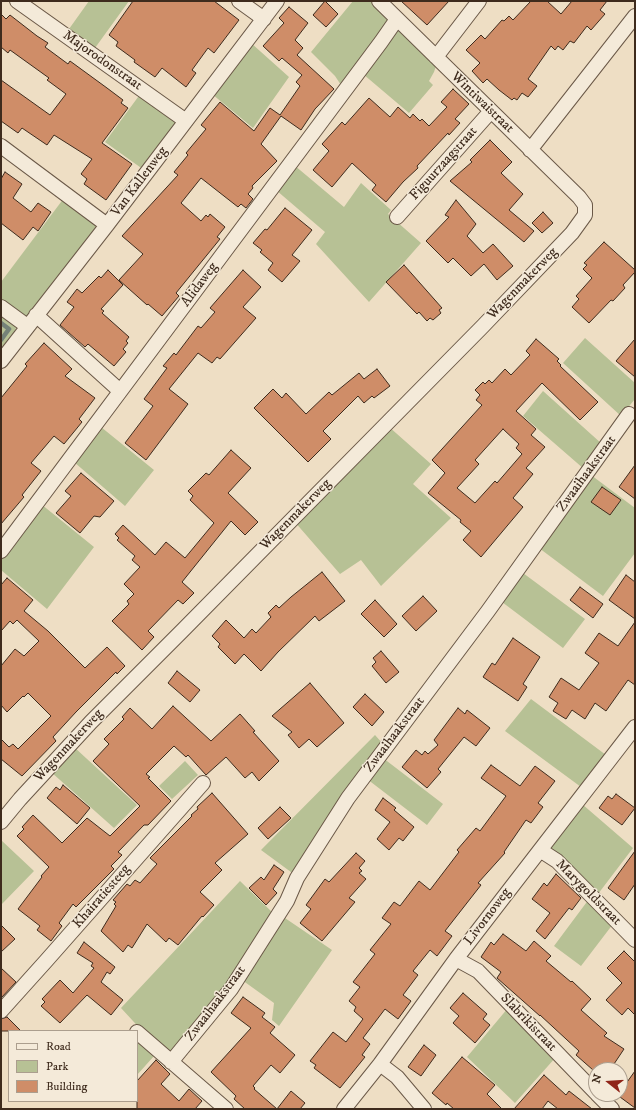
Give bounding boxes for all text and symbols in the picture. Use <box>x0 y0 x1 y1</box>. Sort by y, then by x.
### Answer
street label: Majorodonstraat <box>59 28 145 94</box>
street label: Wintiwaistraat <box>447 69 517 137</box>
street label: Figuurzaagstraat <box>407 124 481 204</box>
street label: Van Kallenweg <box>108 144 172 220</box>
street label: Wagenmakerweg <box>484 244 562 324</box>
street label: Alidaweg <box>178 260 222 310</box>
street label: Zwaaihaakstraat <box>554 433 620 515</box>
street label: Wagenmakerweg <box>257 476 335 554</box>
street label: Zwaaihaakstraat <box>361 694 429 776</box>
street label: Wagenmakerweg <box>31 706 107 786</box>
street label: Marygoldstraat <box>552 857 624 929</box>
street label: Khairatiesteeg <box>70 862 134 932</box>
street label: Livornoweg <box>461 885 515 949</box>
street label: Zwaaihaakstraat <box>182 963 250 1045</box>
street label: Slabrikistraat <box>496 991 560 1055</box>
legend <box>8 1030 138 1102</box>
text: Road <box>46 1039 71 1054</box>
text: Park <box>46 1059 68 1074</box>
north arrow <box>588 1062 628 1102</box>
text: N <box>589 1072 605 1085</box>
text: Building <box>46 1079 87 1094</box>

